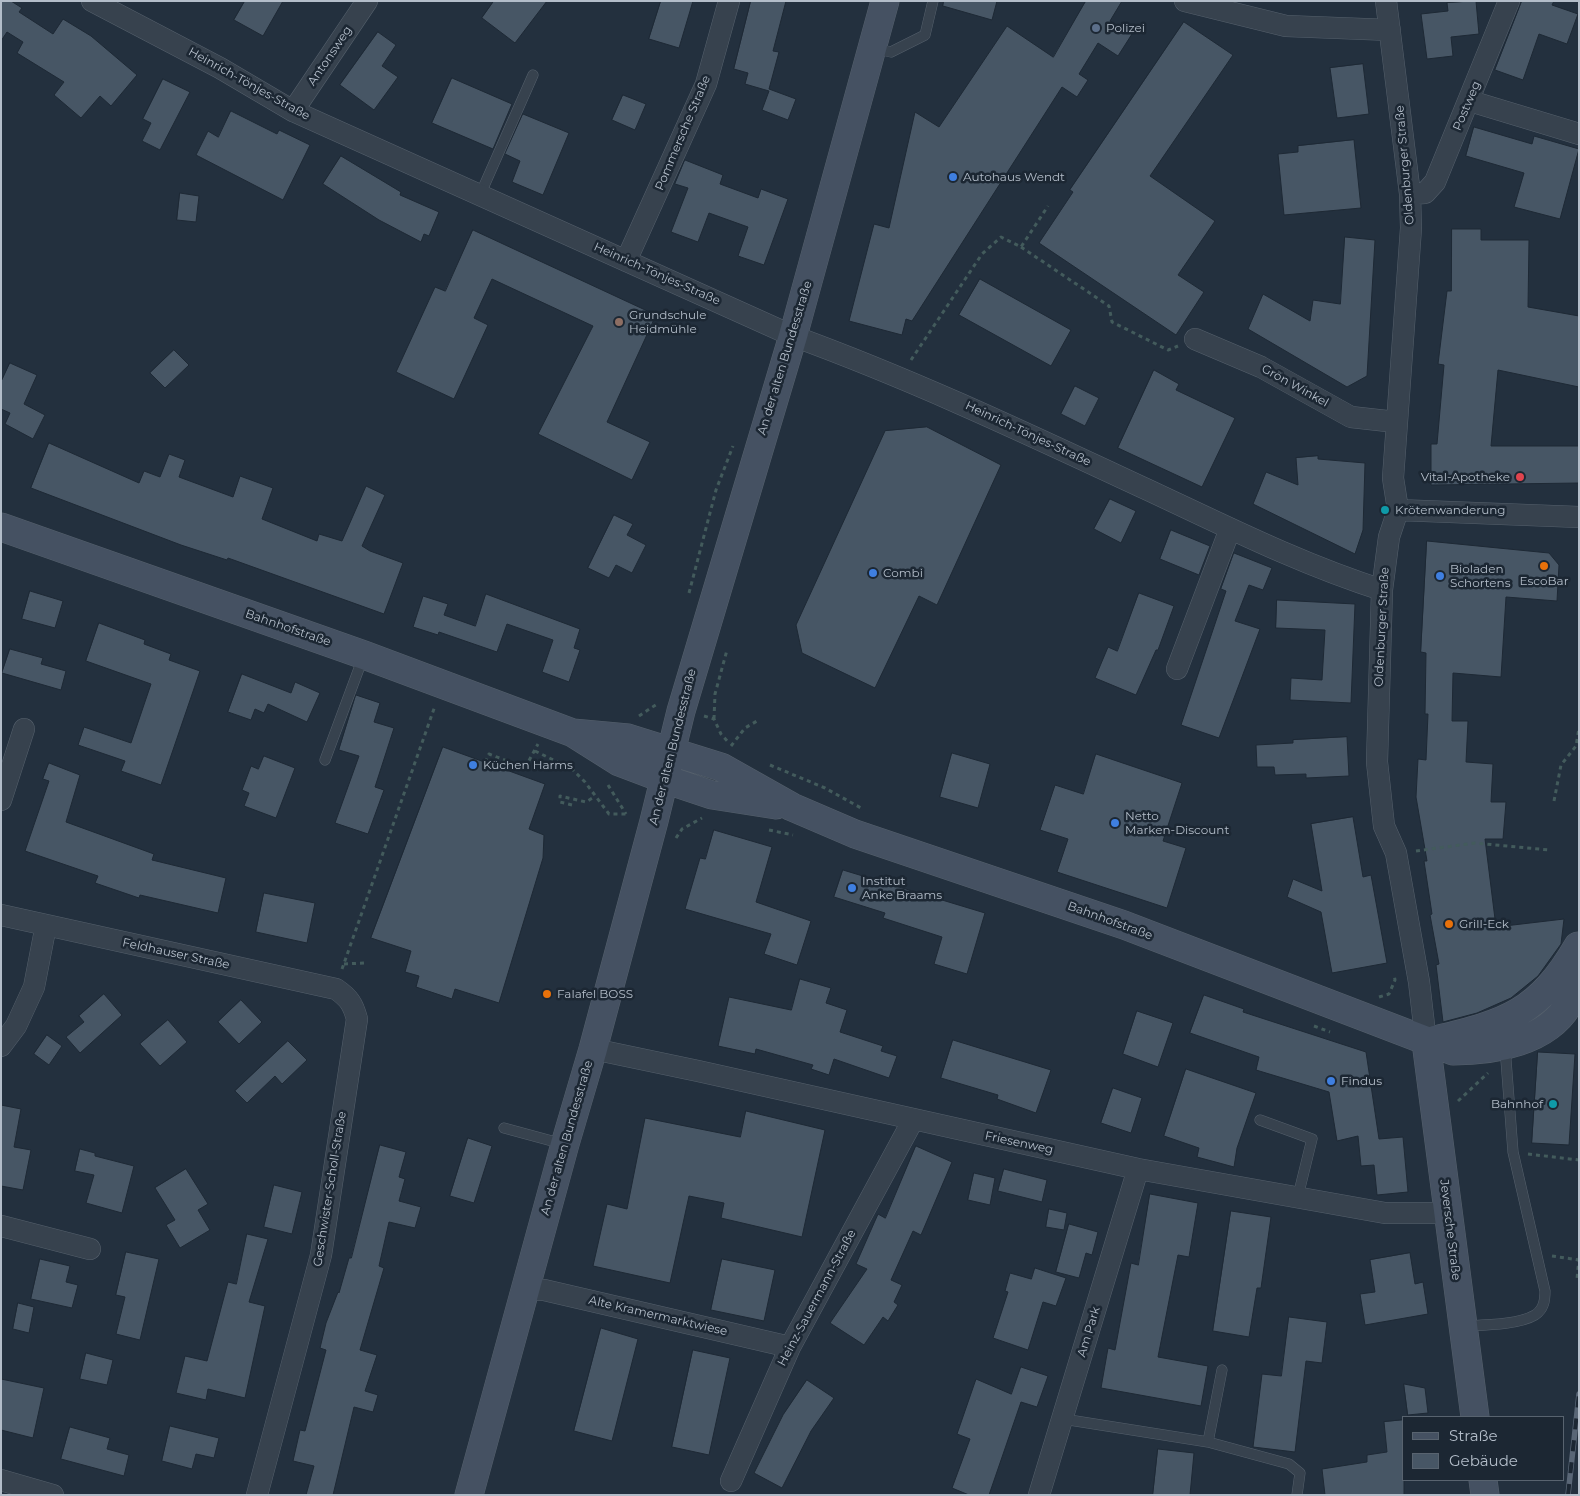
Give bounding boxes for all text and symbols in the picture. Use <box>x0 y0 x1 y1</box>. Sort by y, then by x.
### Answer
place label: Polizei <box>1106 21 1145 35</box>
marker: Polizei <box>1090 22 1102 34</box>
street label: Antonsweg <box>305 24 355 88</box>
street label: Heinrich-Tönjes-Straße <box>186 45 312 123</box>
street label: Pommersche Straße <box>652 73 714 193</box>
street label: Postweg <box>1450 79 1484 133</box>
street label: Oldenburger Straße <box>1393 105 1417 225</box>
place label: Autohaus Wendt <box>963 170 1065 184</box>
marker: Autohaus Wendt <box>947 171 959 183</box>
street label: Heinrich-Tönjes-Straße <box>592 240 722 308</box>
street label: An der alten Bundesstraße <box>755 279 815 437</box>
place label: Grundschule Heidmühle <box>629 308 707 336</box>
marker: Grundschule Heidmühle <box>613 316 625 328</box>
street label: Grön Winkel <box>1259 362 1331 410</box>
street label: Heinrich-Tönjes-Straße <box>963 399 1093 469</box>
place label: Vital-Apotheke <box>1421 470 1510 484</box>
marker: Vital-Apotheke <box>1514 471 1526 483</box>
place label: Krötenwanderung <box>1395 503 1506 517</box>
marker: Krötenwanderung <box>1379 504 1391 516</box>
marker: EscoBar <box>1538 560 1550 572</box>
place label: Bioladen Schortens <box>1450 562 1511 590</box>
place label: Combi <box>883 566 923 580</box>
marker: Combi <box>867 567 879 579</box>
street label: Oldenburger Straße <box>1372 567 1392 687</box>
marker: Bioladen Schortens <box>1434 570 1446 582</box>
place label: EscoBar <box>1520 574 1568 588</box>
street label: Bahnhofstraße <box>243 607 333 649</box>
street label: An der alten Bundesstraße <box>647 667 699 827</box>
place label: Küchen Harms <box>483 758 573 772</box>
marker: Küchen Harms <box>467 759 479 771</box>
place label: Netto Marken-Discount <box>1125 809 1229 837</box>
marker: Netto Marken-Discount <box>1109 817 1121 829</box>
place label: Institut Anke Braams <box>862 874 942 902</box>
marker: Institut Anke Braams <box>846 882 858 894</box>
street label: Bahnhofstraße <box>1066 899 1154 943</box>
place label: Grill-Eck <box>1459 917 1509 931</box>
marker: Grill-Eck <box>1443 918 1455 930</box>
street label: Feldhauser Straße <box>121 936 231 972</box>
place label: Falafel BOSS <box>557 987 633 1001</box>
marker: Falafel BOSS <box>541 988 553 1000</box>
street label: An der alten Bundesstraße <box>538 1059 596 1217</box>
place label: Findus <box>1341 1074 1382 1088</box>
marker: Findus <box>1325 1075 1337 1087</box>
place label: Bahnhof <box>1491 1097 1543 1111</box>
marker: Bahnhof <box>1547 1098 1559 1110</box>
street label: Geschwister-Scholl-Straße <box>311 1110 349 1268</box>
street label: Friesenweg <box>983 1129 1055 1157</box>
street label: Jeversche Straße <box>1437 1179 1463 1281</box>
street label: Heinz-Sauermann-Straße <box>775 1227 859 1369</box>
street label: Alte Kramermarktwiese <box>587 1293 729 1339</box>
street label: Am Park <box>1075 1305 1103 1359</box>
legend <box>1402 1416 1565 1481</box>
text: Straße <box>1449 1426 1498 1445</box>
text: Gebäude <box>1449 1451 1518 1470</box>

